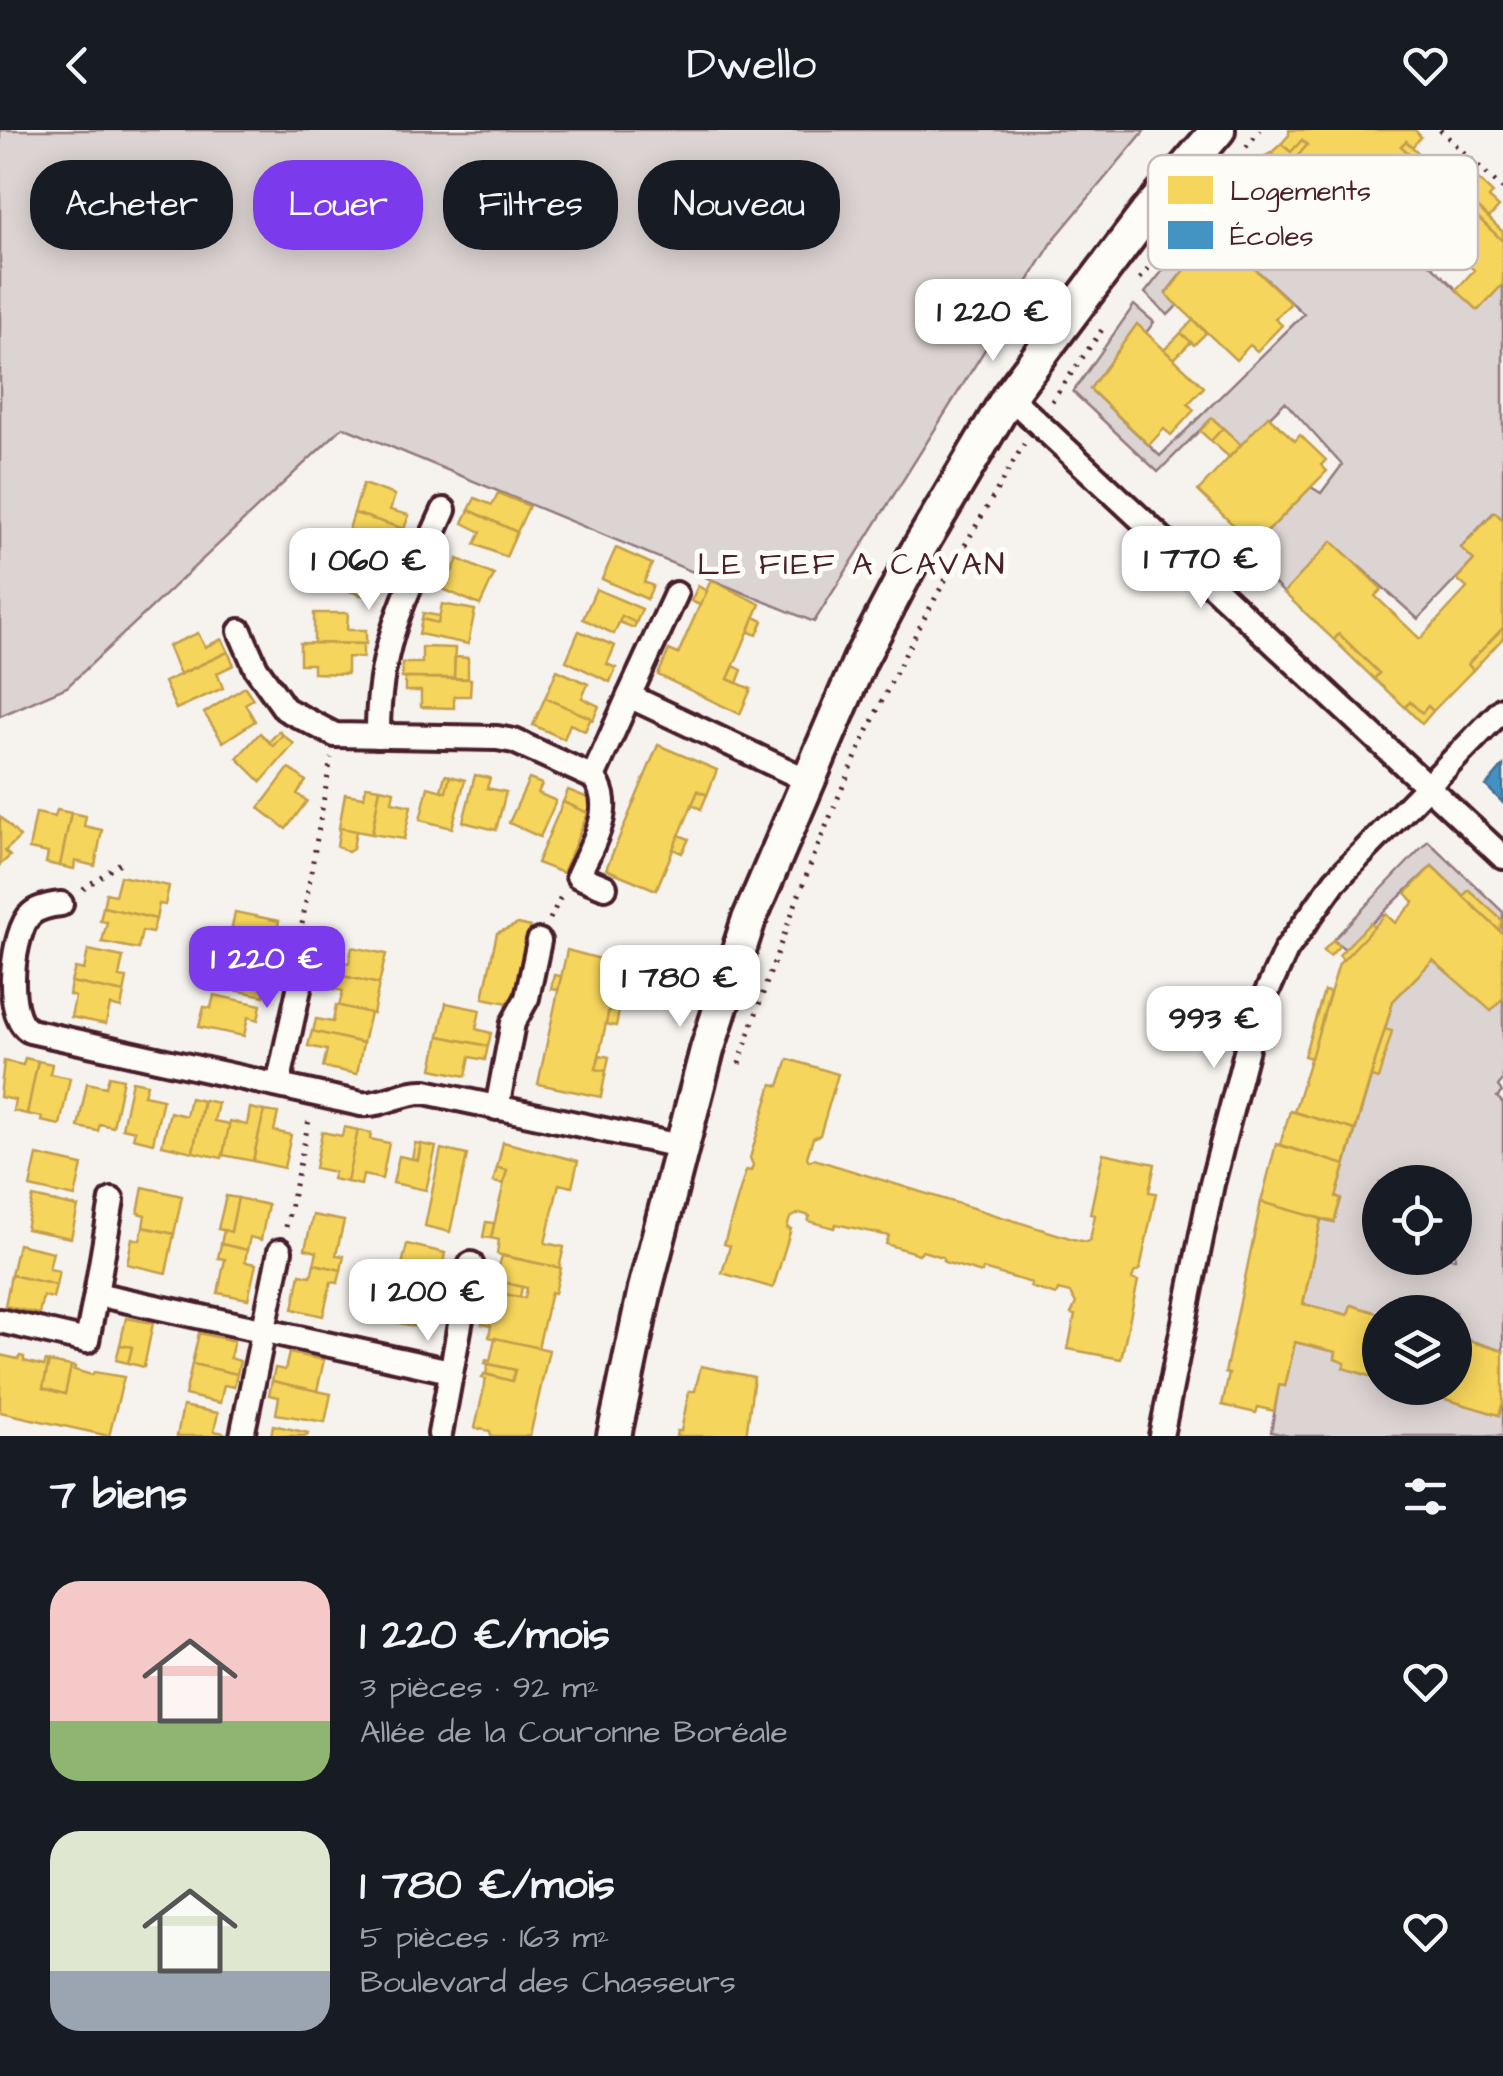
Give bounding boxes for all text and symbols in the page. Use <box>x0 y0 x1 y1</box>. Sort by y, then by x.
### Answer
text: Dwello <box>687 34 816 96</box>
icon: back <box>50 38 105 93</box>
icon: heart <box>1398 38 1453 93</box>
legend <box>1148 155 1478 270</box>
chip: Acheter <box>30 160 233 250</box>
chip: Louer <box>253 160 423 250</box>
chip: Filtres <box>443 160 618 250</box>
chip: Nouveau <box>638 160 840 250</box>
text: Logements <box>1230 172 1371 212</box>
text: Écoles <box>1230 217 1314 256</box>
pin: 1 220 € <box>901 279 1085 364</box>
text: 1 220 € <box>937 289 1049 334</box>
pin: 1 770 € <box>1109 526 1293 611</box>
pin: 1 060 € <box>277 528 461 613</box>
text: 1 770 € <box>1144 536 1258 581</box>
text: 1 060 € <box>311 538 427 583</box>
district label: LE FIEF A CAVAN <box>697 542 1007 587</box>
pin: 1 220 € <box>175 926 359 1011</box>
text: 1 220 € <box>211 936 323 981</box>
pin: 1 780 € <box>588 945 772 1030</box>
text: 1 780 € <box>622 955 738 1000</box>
pin: 993 € <box>1144 986 1284 1071</box>
text: 993 € <box>1169 996 1259 1041</box>
map controls <box>1362 1165 1472 1405</box>
button: locate <box>1362 1165 1472 1275</box>
pin: 1 200 € <box>336 1259 520 1344</box>
text: 1 200 € <box>371 1269 485 1314</box>
button: layers <box>1362 1295 1472 1405</box>
text: 7 biens <box>50 1467 187 1525</box>
icon: filters <box>1398 1469 1453 1524</box>
text: 1 220 €/mois <box>360 1607 610 1665</box>
icon: home <box>130 1621 250 1741</box>
icon: heart <box>1398 1654 1453 1709</box>
text: 3 pièces · 92 m² <box>360 1665 599 1710</box>
text: Allée de la Couronne Boréale <box>360 1710 788 1755</box>
text: 1 780 €/mois <box>360 1857 615 1915</box>
icon: home <box>130 1871 250 1991</box>
icon: heart <box>1398 1904 1453 1959</box>
text: 5 pièces · 163 m² <box>360 1915 609 1960</box>
text: Boulevard des Chasseurs <box>360 1960 736 2005</box>

